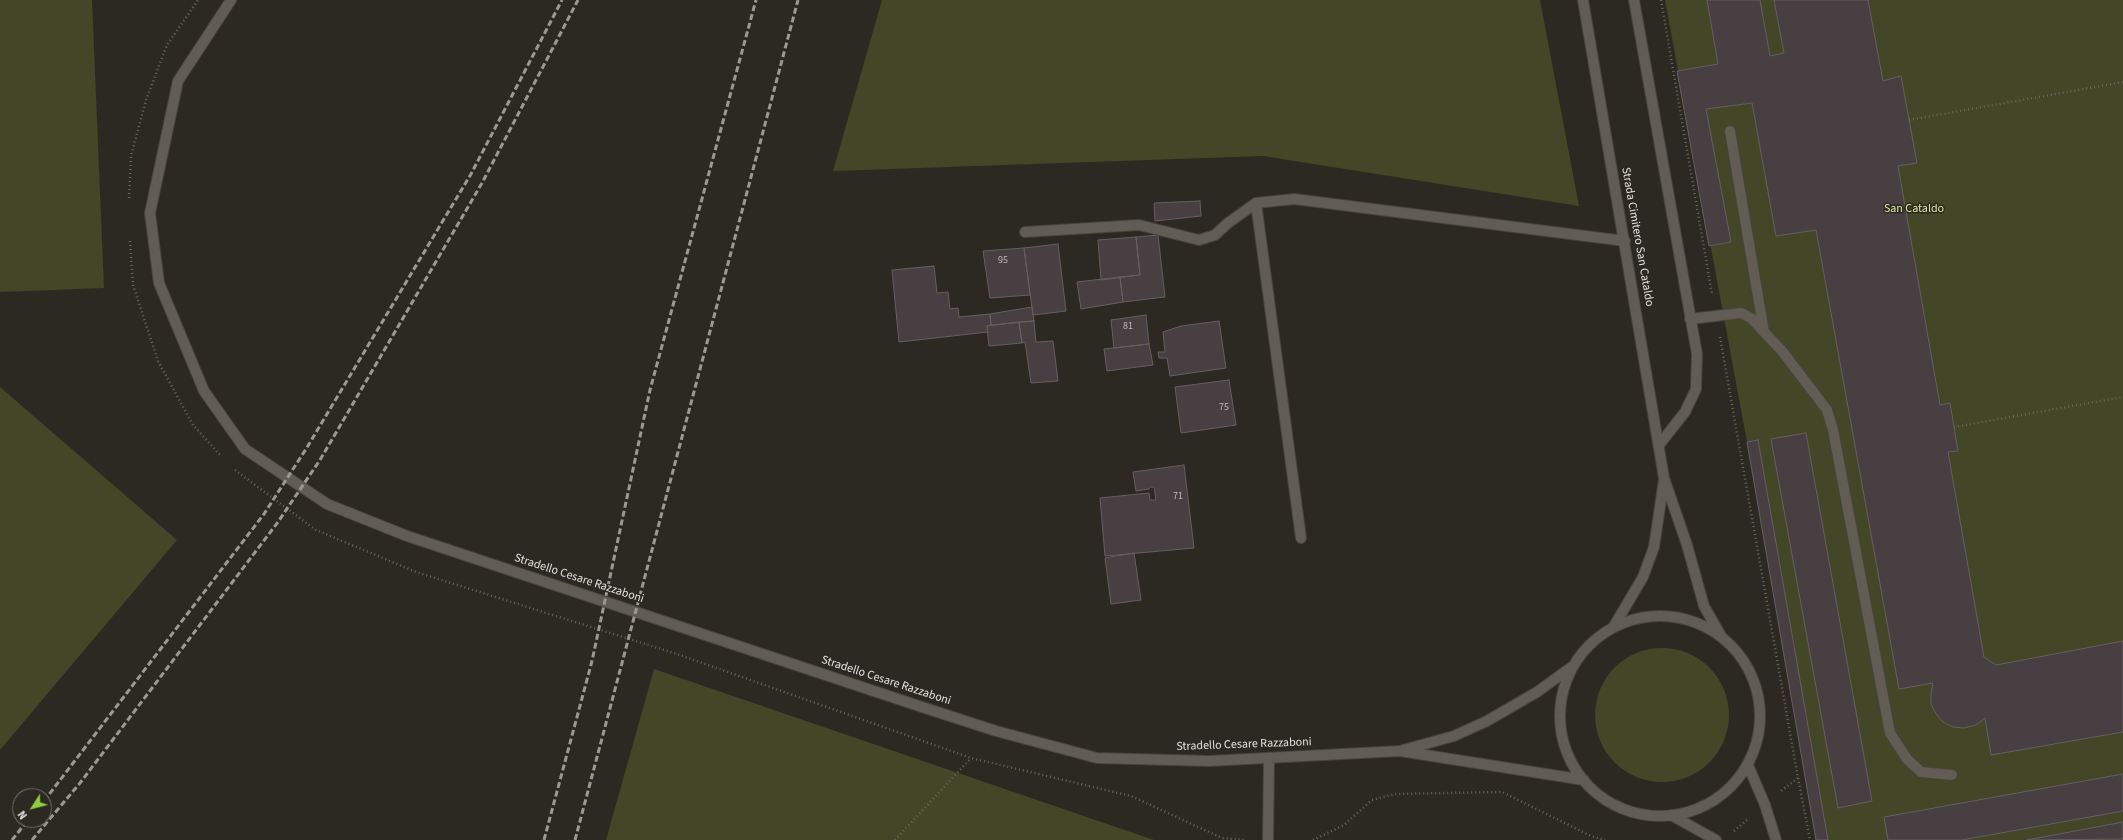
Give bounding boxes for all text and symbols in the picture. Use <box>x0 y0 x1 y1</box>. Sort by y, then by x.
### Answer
street label: Strada Cimitero San Cataldo <box>1618 166 1656 308</box>
park label: San Cataldo <box>1884 202 1944 216</box>
house number: 95 <box>998 255 1008 267</box>
house number: 81 <box>1123 321 1133 333</box>
house number: 75 <box>1219 402 1229 414</box>
house number: 71 <box>1173 491 1183 503</box>
street label: Stradello Cesare Razzaboni <box>512 551 646 607</box>
street label: Stradello Cesare Razzaboni <box>819 653 953 709</box>
street label: Stradello Cesare Razzaboni <box>1176 735 1312 755</box>
north arrow <box>12 788 52 828</box>
text: N <box>14 807 31 822</box>

